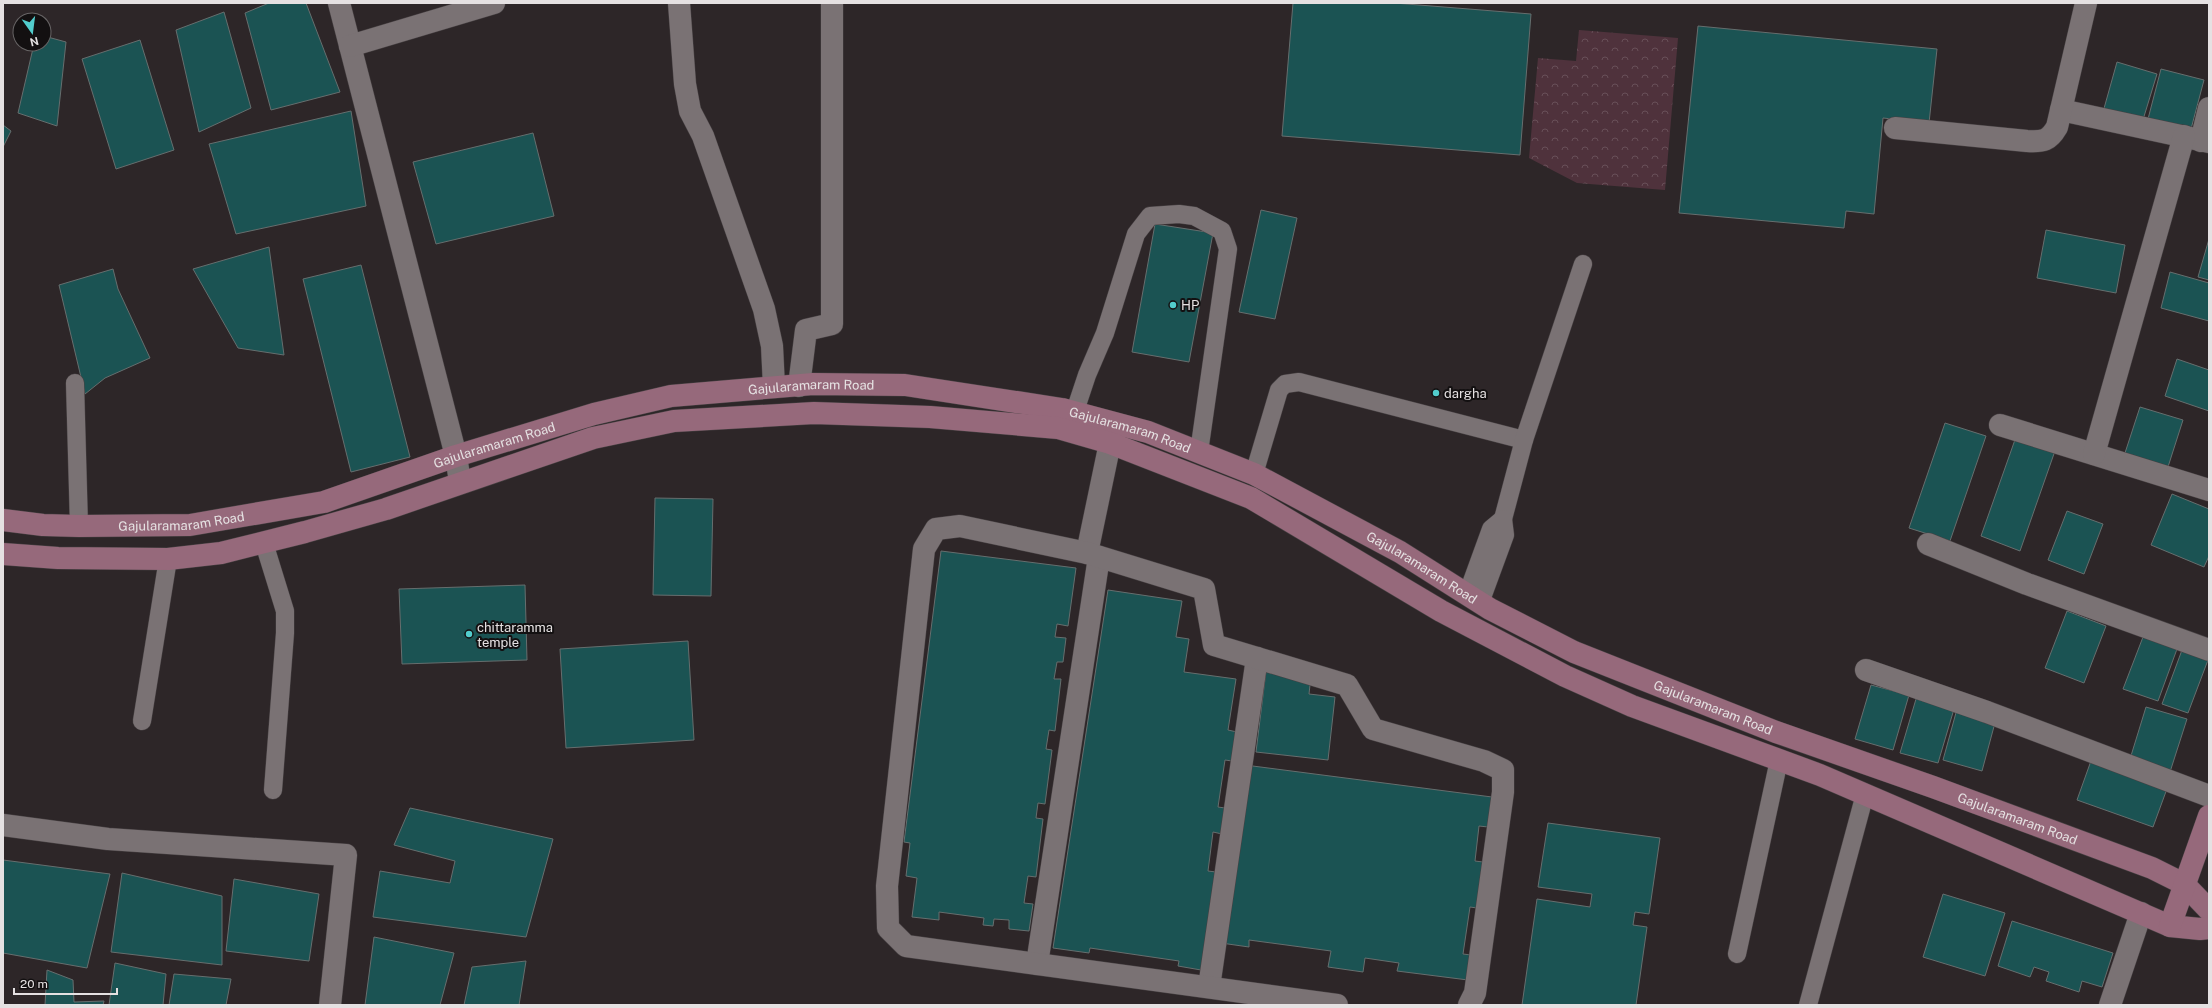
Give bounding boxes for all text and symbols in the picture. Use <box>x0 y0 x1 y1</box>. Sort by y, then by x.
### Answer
north arrow <box>12 12 52 52</box>
text: N <box>29 35 40 49</box>
place label: HP <box>1181 298 1199 313</box>
marker: HP <box>1168 300 1178 310</box>
street label: Gajularamaram Road <box>747 376 875 397</box>
place label: dargha <box>1444 386 1487 401</box>
marker: dargha <box>1431 388 1441 398</box>
street label: Gajularamaram Road <box>1068 404 1193 456</box>
street label: Gajularamaram Road <box>431 419 557 471</box>
street label: Gajularamaram Road <box>118 508 245 533</box>
street label: Gajularamaram Road <box>1364 528 1480 607</box>
place label: chittaramma temple <box>477 620 553 650</box>
marker: chittaramma temple <box>464 629 474 639</box>
street label: Gajularamaram Road <box>1652 677 1775 737</box>
street label: Gajularamaram Road <box>1956 789 2080 847</box>
scale bar <box>14 970 117 996</box>
text: 20 m <box>20 977 48 991</box>

